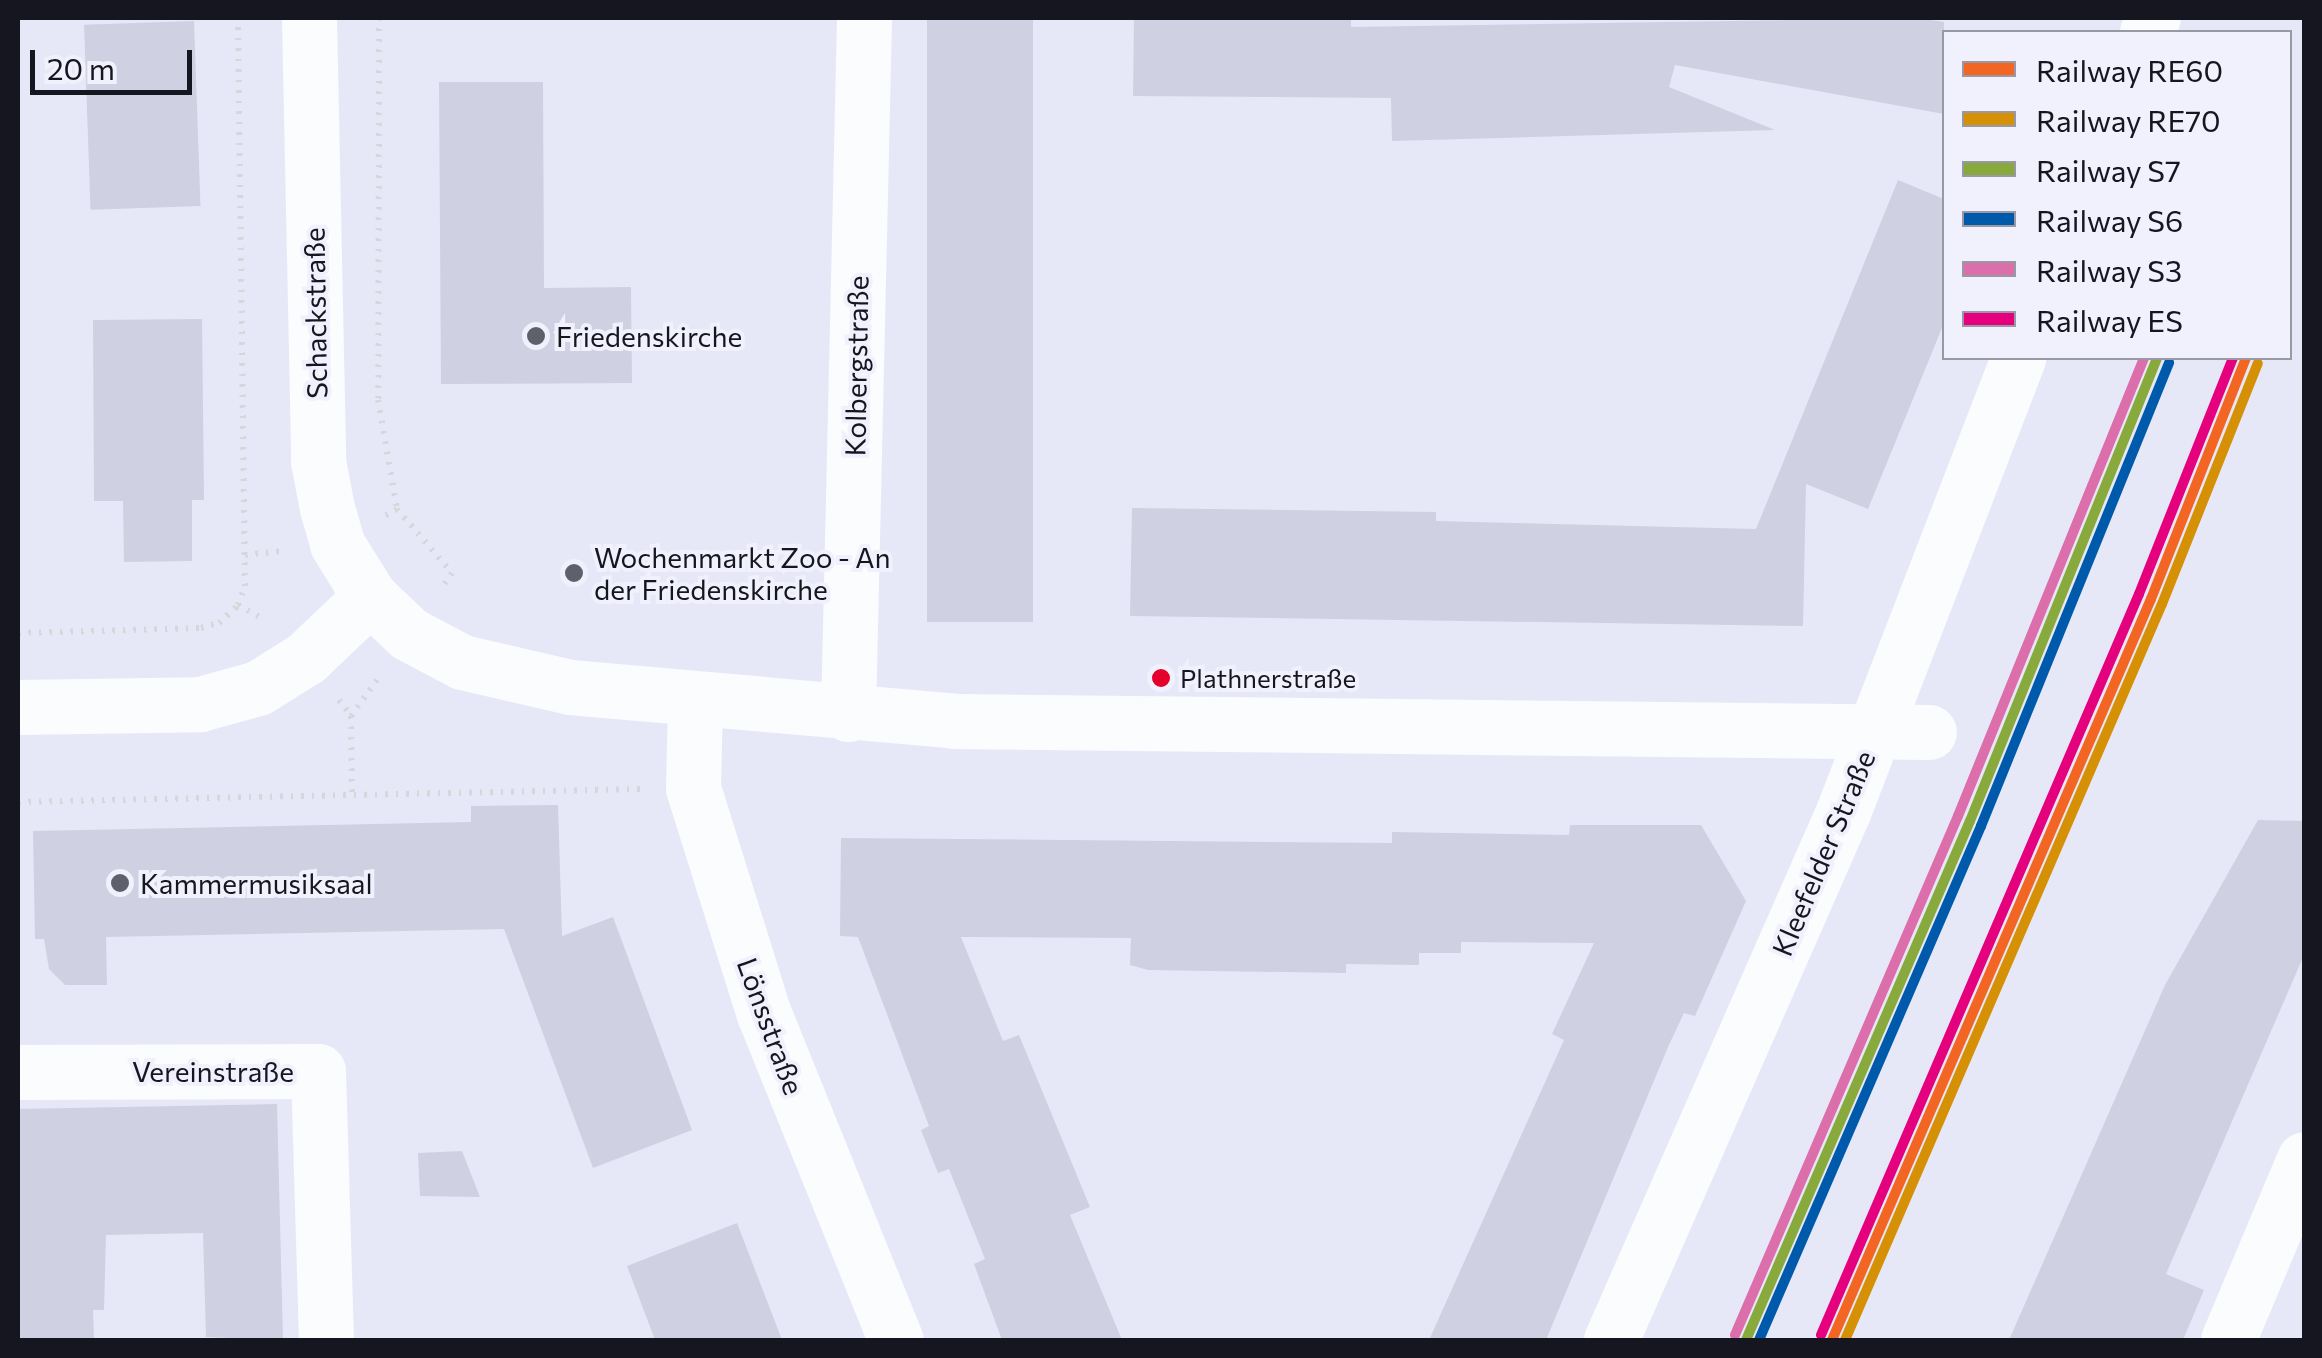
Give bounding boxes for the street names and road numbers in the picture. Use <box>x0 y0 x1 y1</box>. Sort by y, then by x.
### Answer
street label: Schackstraße <box>297 227 333 399</box>
street label: Kolbergstraße <box>838 275 874 457</box>
street label: Kleefelder Straße <box>1765 745 1881 961</box>
street label: Lönsstraße <box>731 953 811 1099</box>
street label: Vereinstraße <box>132 1054 294 1088</box>

